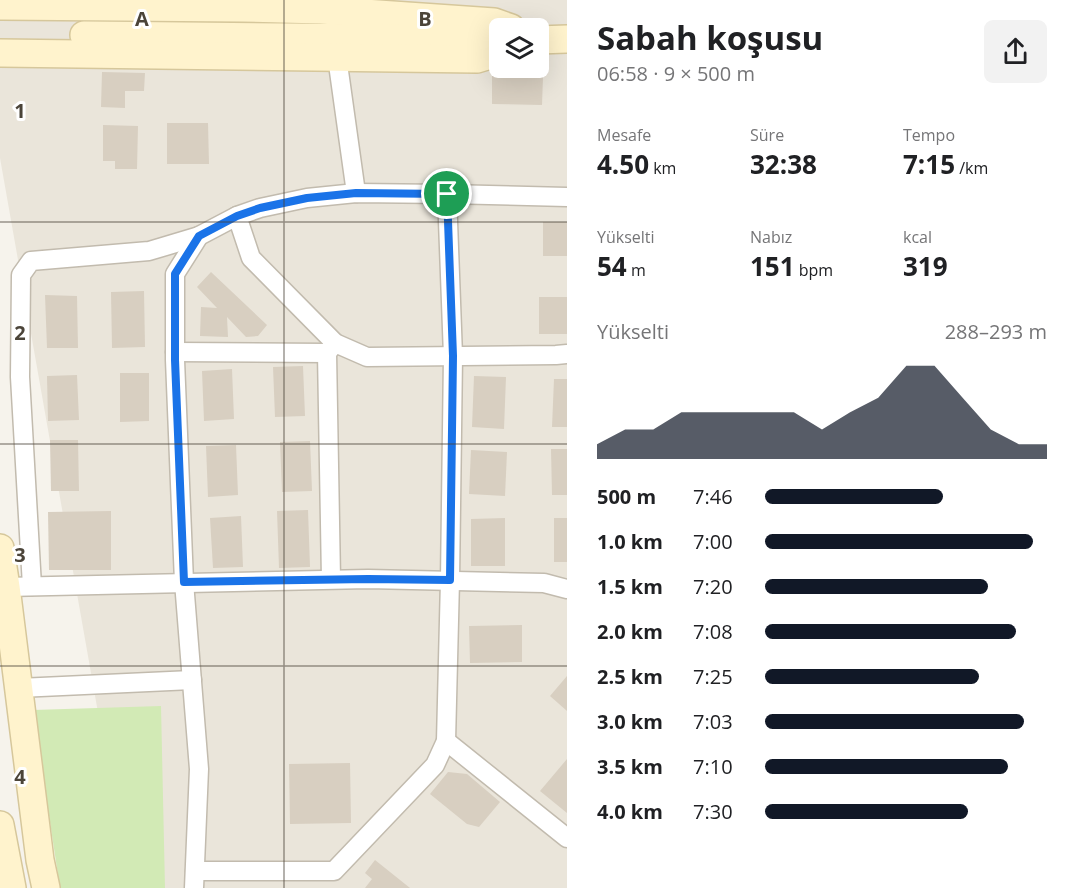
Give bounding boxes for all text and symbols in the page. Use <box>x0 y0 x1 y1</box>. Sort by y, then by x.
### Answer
text: A <box>135 5 149 32</box>
text: B <box>418 5 432 32</box>
text: Sabah koşusu <box>597 15 823 60</box>
map controls <box>489 18 549 78</box>
button: layers <box>489 18 549 78</box>
button: share <box>984 20 1047 83</box>
text: 06:58 · 9 × 500 m <box>597 60 755 87</box>
text: 1 <box>14 97 26 124</box>
text: Mesafe <box>597 124 651 146</box>
text: Süre <box>750 124 784 146</box>
text: Tempo <box>903 124 955 146</box>
text: 4.50 <box>597 146 649 182</box>
text: 32:38 <box>750 146 817 182</box>
text: 7:15 <box>903 146 955 182</box>
text: km <box>649 157 676 179</box>
text: /km <box>955 157 988 179</box>
pin <box>421 168 472 219</box>
icon: arrive <box>430 177 463 210</box>
text: Yükselti <box>597 226 655 248</box>
text: Nabız <box>750 226 792 248</box>
text: kcal <box>903 226 932 248</box>
text: 54 <box>597 248 627 284</box>
text: 151 <box>750 248 795 284</box>
text: 319 <box>903 248 948 284</box>
text: m <box>627 259 646 281</box>
text: bpm <box>795 259 833 281</box>
text: Yükselti <box>597 318 669 345</box>
text: 288–293 m <box>945 318 1047 345</box>
text: 2 <box>14 319 26 346</box>
text: 500 m <box>597 483 656 510</box>
text: 7:46 <box>693 483 733 510</box>
text: 1.0 km <box>597 528 663 555</box>
text: 7:00 <box>693 528 733 555</box>
text: 3 <box>14 541 26 568</box>
text: 1.5 km <box>597 573 663 600</box>
text: 7:20 <box>693 573 733 600</box>
text: 2.0 km <box>597 618 663 645</box>
text: 7:08 <box>693 618 733 645</box>
text: 2.5 km <box>597 663 663 690</box>
text: 7:25 <box>693 663 733 690</box>
text: 3.0 km <box>597 708 663 735</box>
text: 7:03 <box>693 708 733 735</box>
text: 3.5 km <box>597 753 663 780</box>
text: 7:10 <box>693 753 733 780</box>
text: 4 <box>14 763 26 790</box>
text: 4.0 km <box>597 798 663 825</box>
text: 7:30 <box>693 798 733 825</box>

